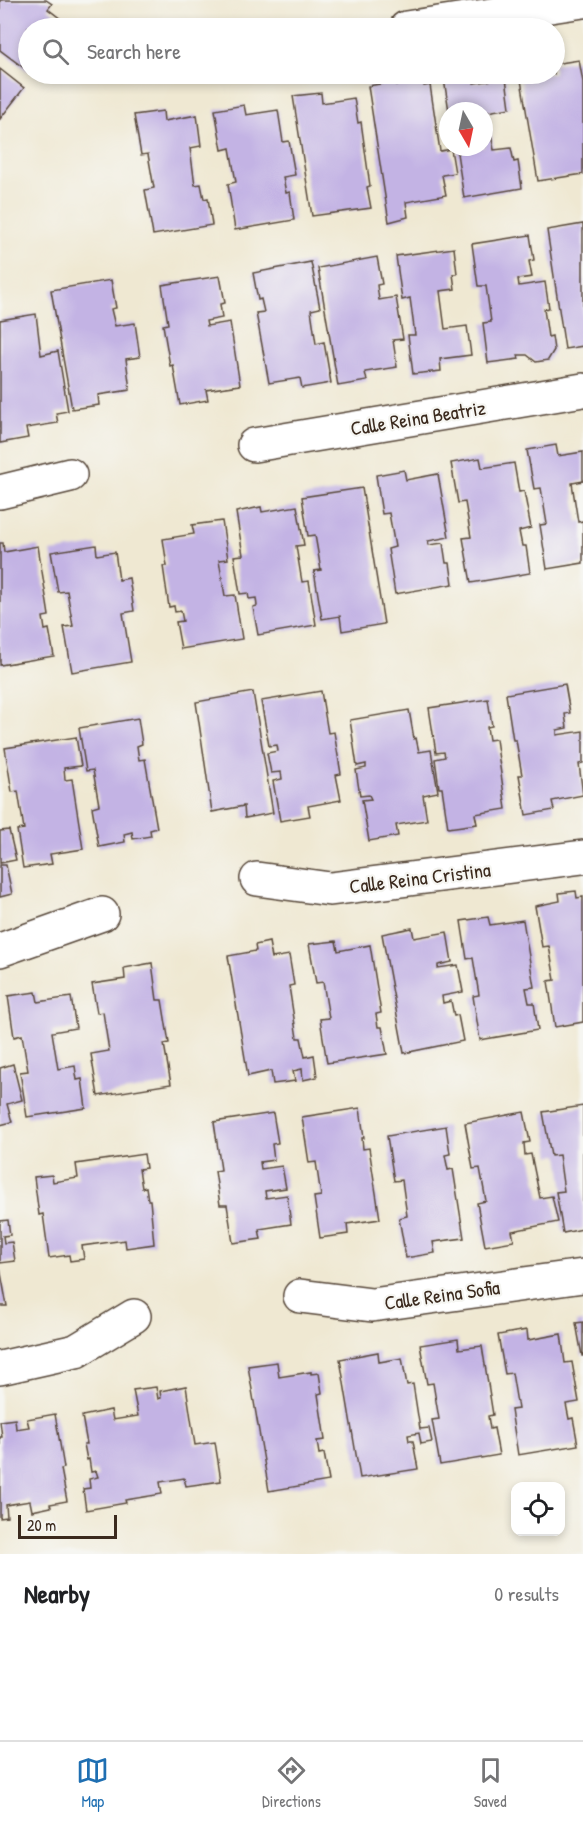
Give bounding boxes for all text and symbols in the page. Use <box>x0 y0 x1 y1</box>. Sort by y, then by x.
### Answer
search box <box>18 18 565 84</box>
icon: search <box>39 35 72 68</box>
text: Search here <box>87 36 181 66</box>
north arrow <box>439 102 493 156</box>
street label: Calle Reina Beatriz <box>348 393 488 442</box>
street label: Calle Reina Cristina <box>348 855 492 900</box>
street label: Calle Reina Sofia <box>383 1273 501 1316</box>
map controls <box>511 1482 565 1536</box>
button: locate <box>511 1482 565 1536</box>
scale bar <box>18 1512 117 1540</box>
text: 20 m <box>27 1514 56 1536</box>
text: Nearby <box>24 1576 90 1611</box>
text: 0 results <box>494 1580 559 1607</box>
tab: Map <box>76 1754 109 1812</box>
tab: Directions <box>262 1754 321 1812</box>
tab: Saved <box>474 1754 507 1812</box>

